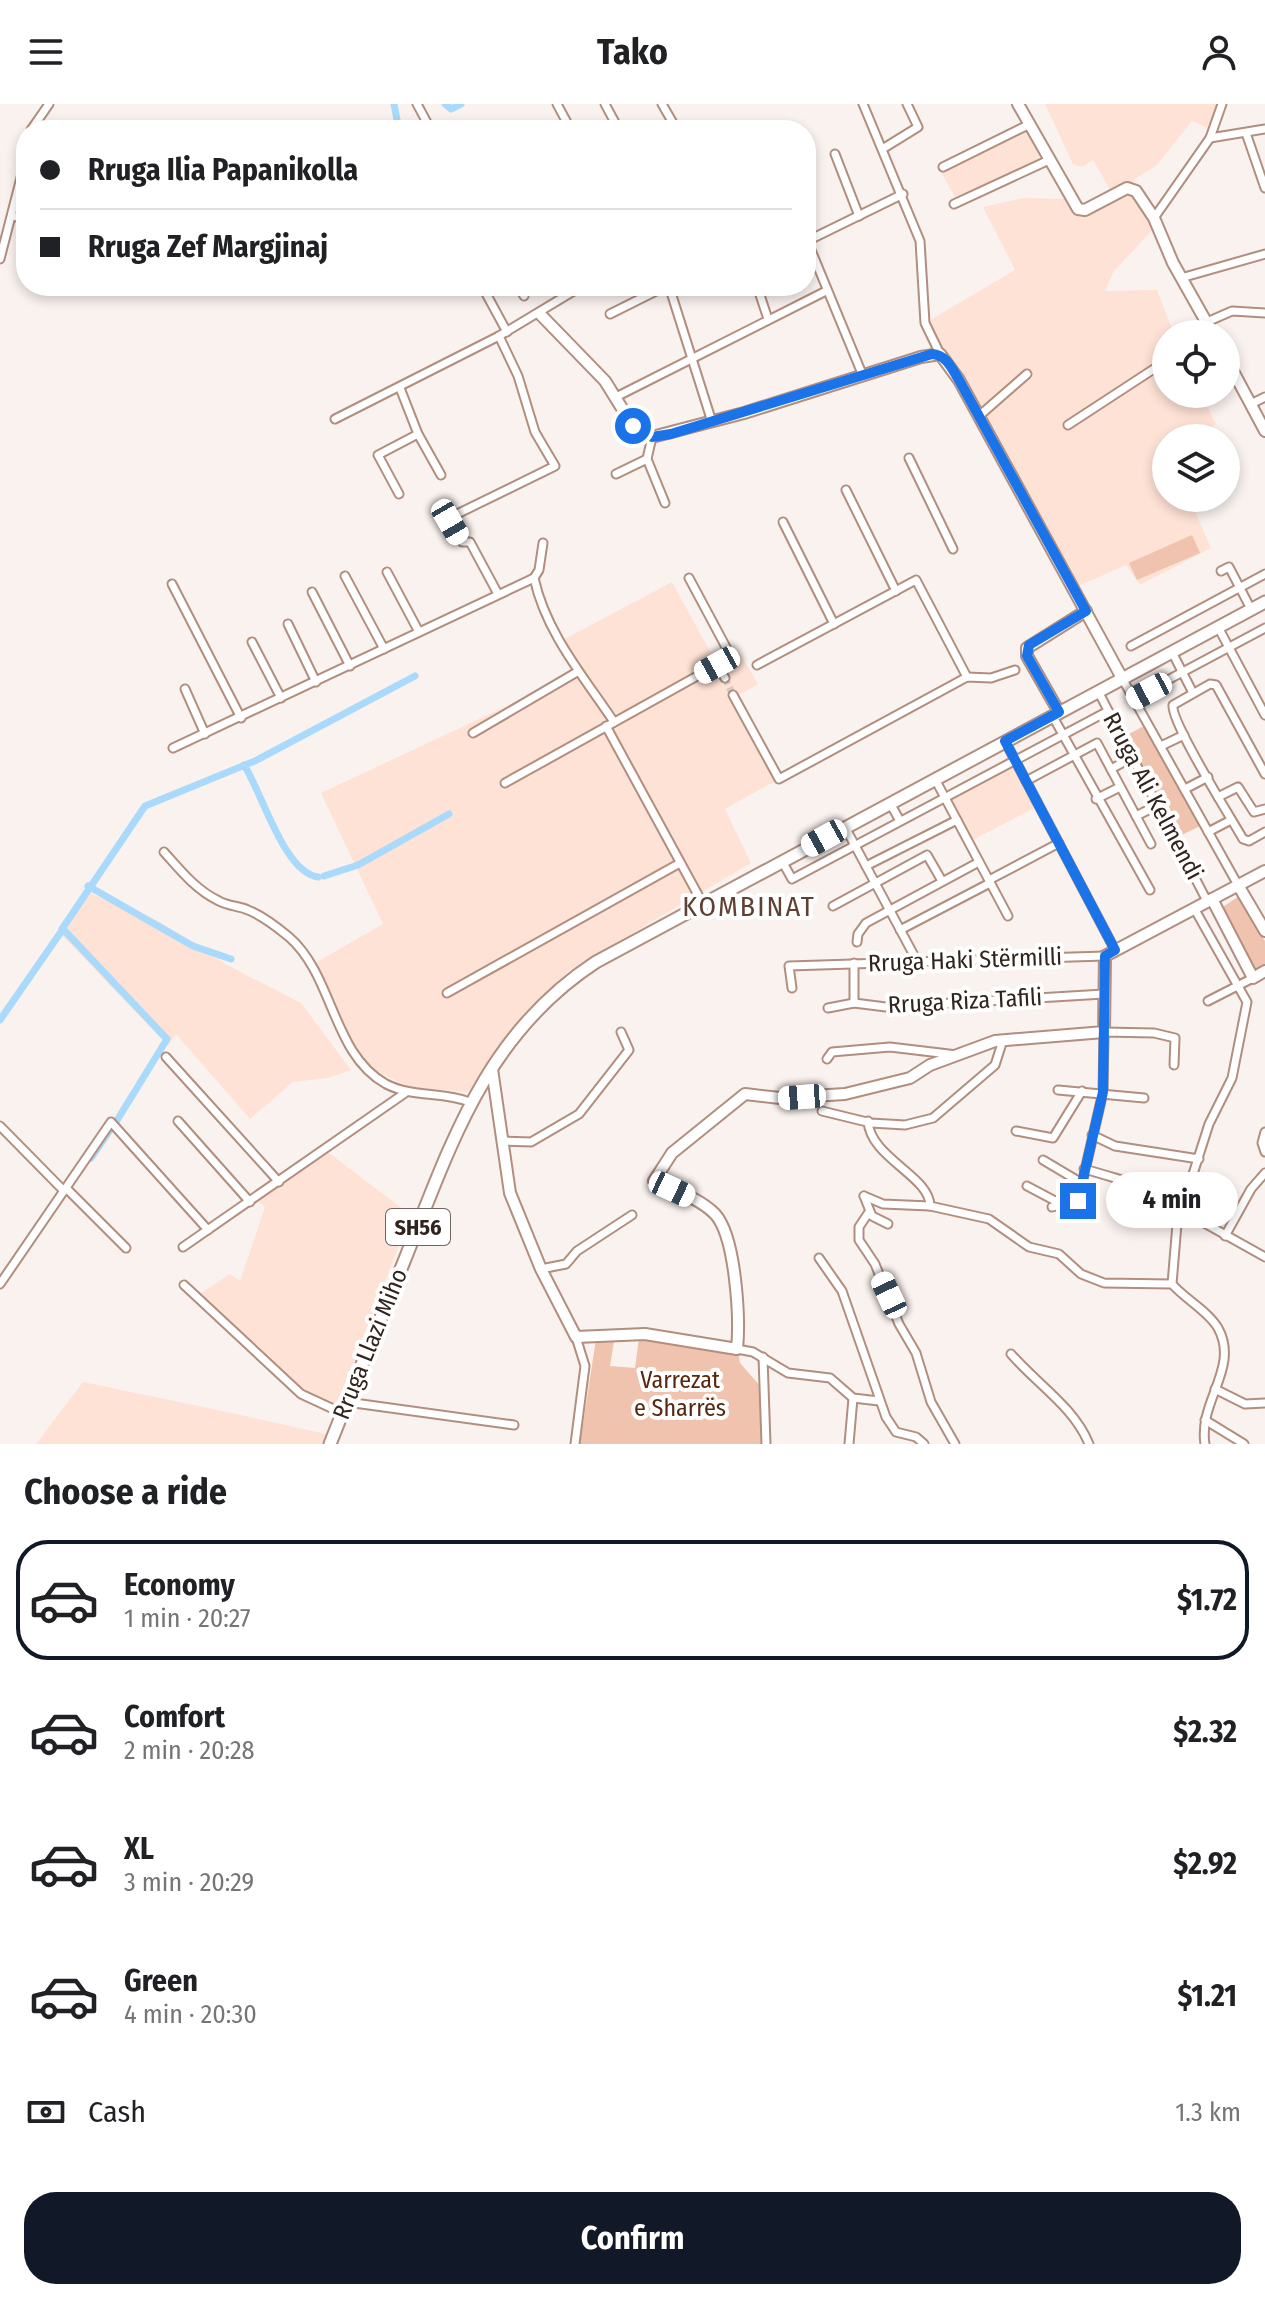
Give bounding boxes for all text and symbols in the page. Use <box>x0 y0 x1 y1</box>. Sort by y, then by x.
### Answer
icon: menu <box>24 30 68 74</box>
text: Tako <box>597 30 668 74</box>
icon: person <box>1197 30 1241 74</box>
text: Rruga Ilia Papanikolla <box>88 152 358 188</box>
text: Rruga Zef Margjinaj <box>88 229 328 265</box>
map controls <box>1152 320 1240 512</box>
button: locate <box>1152 320 1240 408</box>
route start <box>615 408 651 444</box>
button: layers <box>1152 424 1240 512</box>
car <box>428 495 472 549</box>
car <box>690 643 744 687</box>
car <box>1122 669 1176 713</box>
street label: Rruga Ali Kelmendi <box>1097 708 1209 884</box>
car <box>797 816 851 860</box>
district label: KOMBINAT <box>682 890 816 923</box>
street label: Rruga Haki Stërmilli <box>867 943 1063 977</box>
street label: Rruga Riza Tafili <box>887 983 1043 1019</box>
car <box>777 1083 827 1111</box>
car <box>645 1168 699 1210</box>
callout: 4 min <box>1106 1173 1238 1229</box>
route end <box>1060 1183 1096 1219</box>
text: 4 min <box>1143 1184 1201 1215</box>
road number: SH56 <box>386 1209 450 1245</box>
street label: Rruga Llazi Miho <box>327 1265 413 1423</box>
car <box>868 1268 910 1322</box>
park label: Varrezat e Sharrës <box>634 1366 726 1422</box>
text: Choose a ride <box>24 1470 227 1514</box>
icon: car <box>28 1564 100 1636</box>
text: Economy <box>124 1567 235 1603</box>
text: $1.72 <box>1177 1582 1237 1618</box>
text: 1 min · 20:27 <box>124 1603 251 1634</box>
icon: car <box>28 1696 100 1768</box>
text: Comfort <box>124 1699 225 1735</box>
text: $2.32 <box>1173 1714 1237 1750</box>
text: 2 min · 20:28 <box>124 1735 255 1766</box>
icon: car <box>28 1828 100 1900</box>
text: XL <box>124 1831 154 1867</box>
text: $2.92 <box>1173 1846 1237 1882</box>
text: 3 min · 20:29 <box>124 1867 254 1898</box>
icon: car <box>28 1960 100 2032</box>
text: Green <box>124 1963 198 1999</box>
text: $1.21 <box>1178 1978 1237 2014</box>
text: 4 min · 20:30 <box>124 1999 257 2030</box>
icon: cash <box>24 2090 68 2134</box>
text: Cash <box>88 2094 146 2130</box>
text: 1.3 km <box>1175 2097 1241 2128</box>
button: Confirm <box>24 2192 1241 2284</box>

